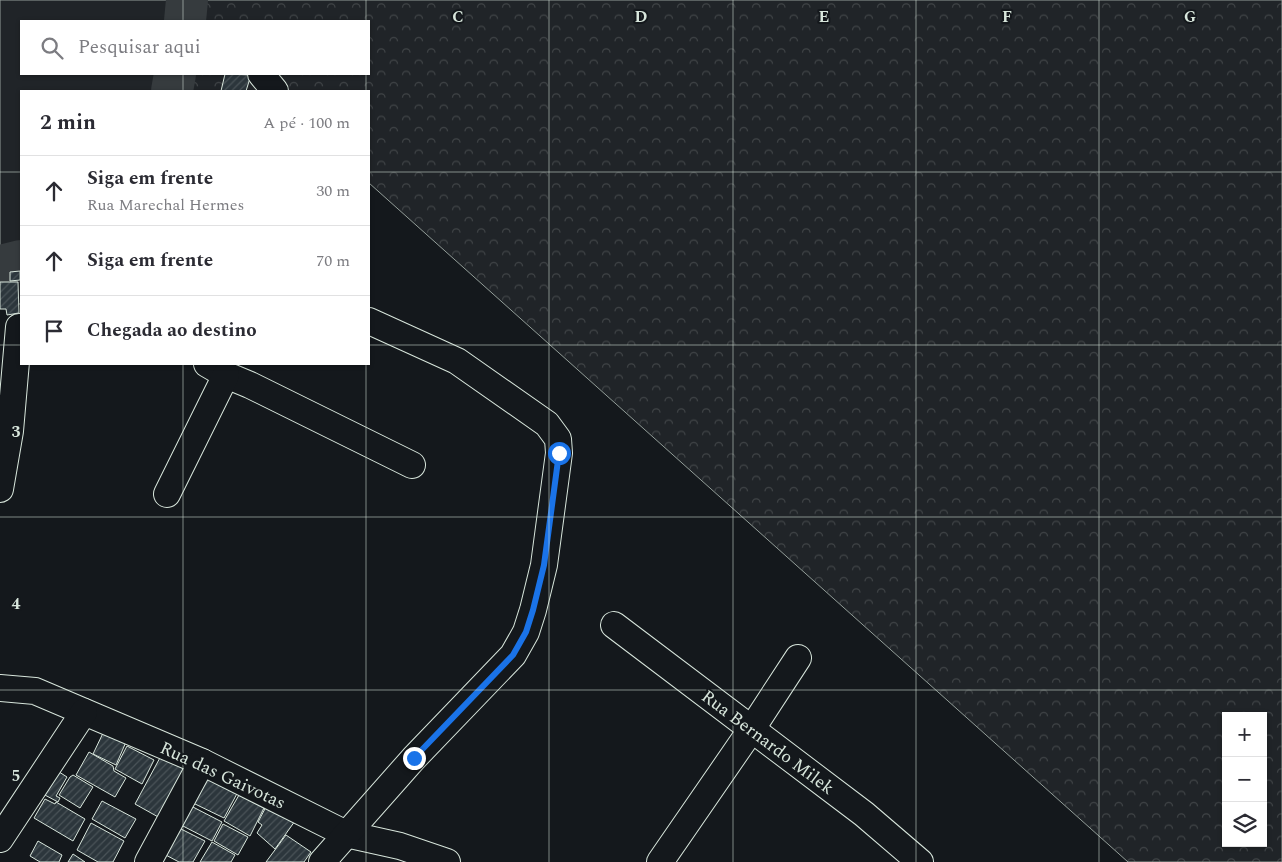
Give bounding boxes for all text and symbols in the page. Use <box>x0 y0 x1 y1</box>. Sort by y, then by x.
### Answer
text: C <box>452 5 464 29</box>
text: D <box>635 5 648 29</box>
text: E <box>819 5 829 29</box>
text: F <box>1002 5 1012 29</box>
text: G <box>1184 5 1196 29</box>
search box <box>20 20 370 75</box>
text: Pesquisar aqui <box>78 33 201 62</box>
icon: search <box>38 34 66 62</box>
text: 2 min <box>40 107 96 139</box>
text: A pé · 100 m <box>263 111 350 135</box>
text: Siga em frente <box>87 164 213 193</box>
icon: ahead <box>40 177 68 205</box>
text: 30 m <box>316 179 350 203</box>
text: Rua Marechal Hermes <box>87 193 244 217</box>
text: Siga em frente <box>87 246 213 275</box>
icon: ahead <box>40 247 68 275</box>
text: 70 m <box>316 249 350 273</box>
text: Chegada ao destino <box>87 316 257 345</box>
icon: arrive <box>40 317 68 345</box>
text: 3 <box>12 420 21 444</box>
route start <box>548 442 571 465</box>
text: 4 <box>12 592 21 616</box>
street label: Rua Bernardo Milek <box>695 683 840 802</box>
map controls <box>1222 712 1267 847</box>
button: + <box>1222 712 1267 757</box>
street label: Rua das Gaivotas <box>155 734 290 816</box>
route end <box>403 747 426 770</box>
button: − <box>1222 757 1267 802</box>
text: 5 <box>12 764 20 788</box>
button: layers <box>1222 802 1267 847</box>

